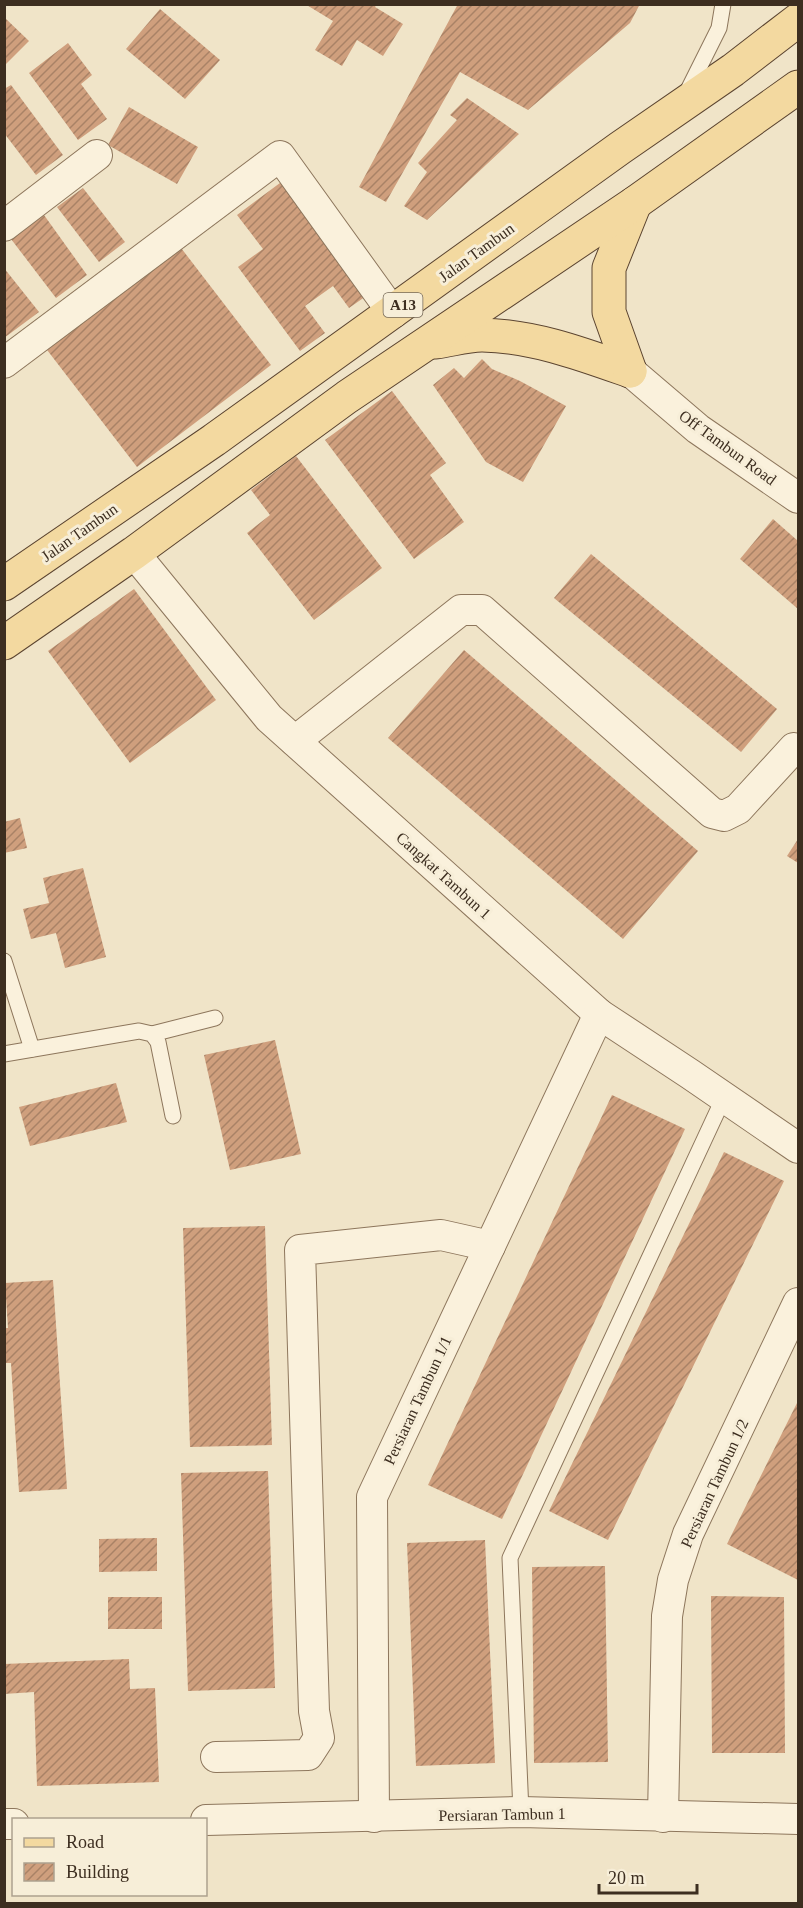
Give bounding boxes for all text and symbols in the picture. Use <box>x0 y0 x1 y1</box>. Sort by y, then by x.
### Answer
street label: Jalan Tambun <box>435 219 517 285</box>
road number: A13 <box>384 293 422 317</box>
street label: Off Tambun Road <box>676 407 779 488</box>
street label: Jalan Tambun <box>38 500 121 565</box>
street label: Cangkat Tambun 1 <box>392 828 494 923</box>
street label: Persiaran Tambun 1/1 <box>380 1333 455 1467</box>
street label: Persiaran Tambun 1/2 <box>677 1416 752 1550</box>
street label: Persiaran Tambun 1 <box>438 1805 566 1824</box>
legend <box>12 1818 207 1896</box>
text: Road <box>66 1832 104 1852</box>
scale bar <box>599 1857 696 1895</box>
text: Building <box>66 1862 129 1882</box>
text: 20 m <box>608 1868 645 1888</box>

